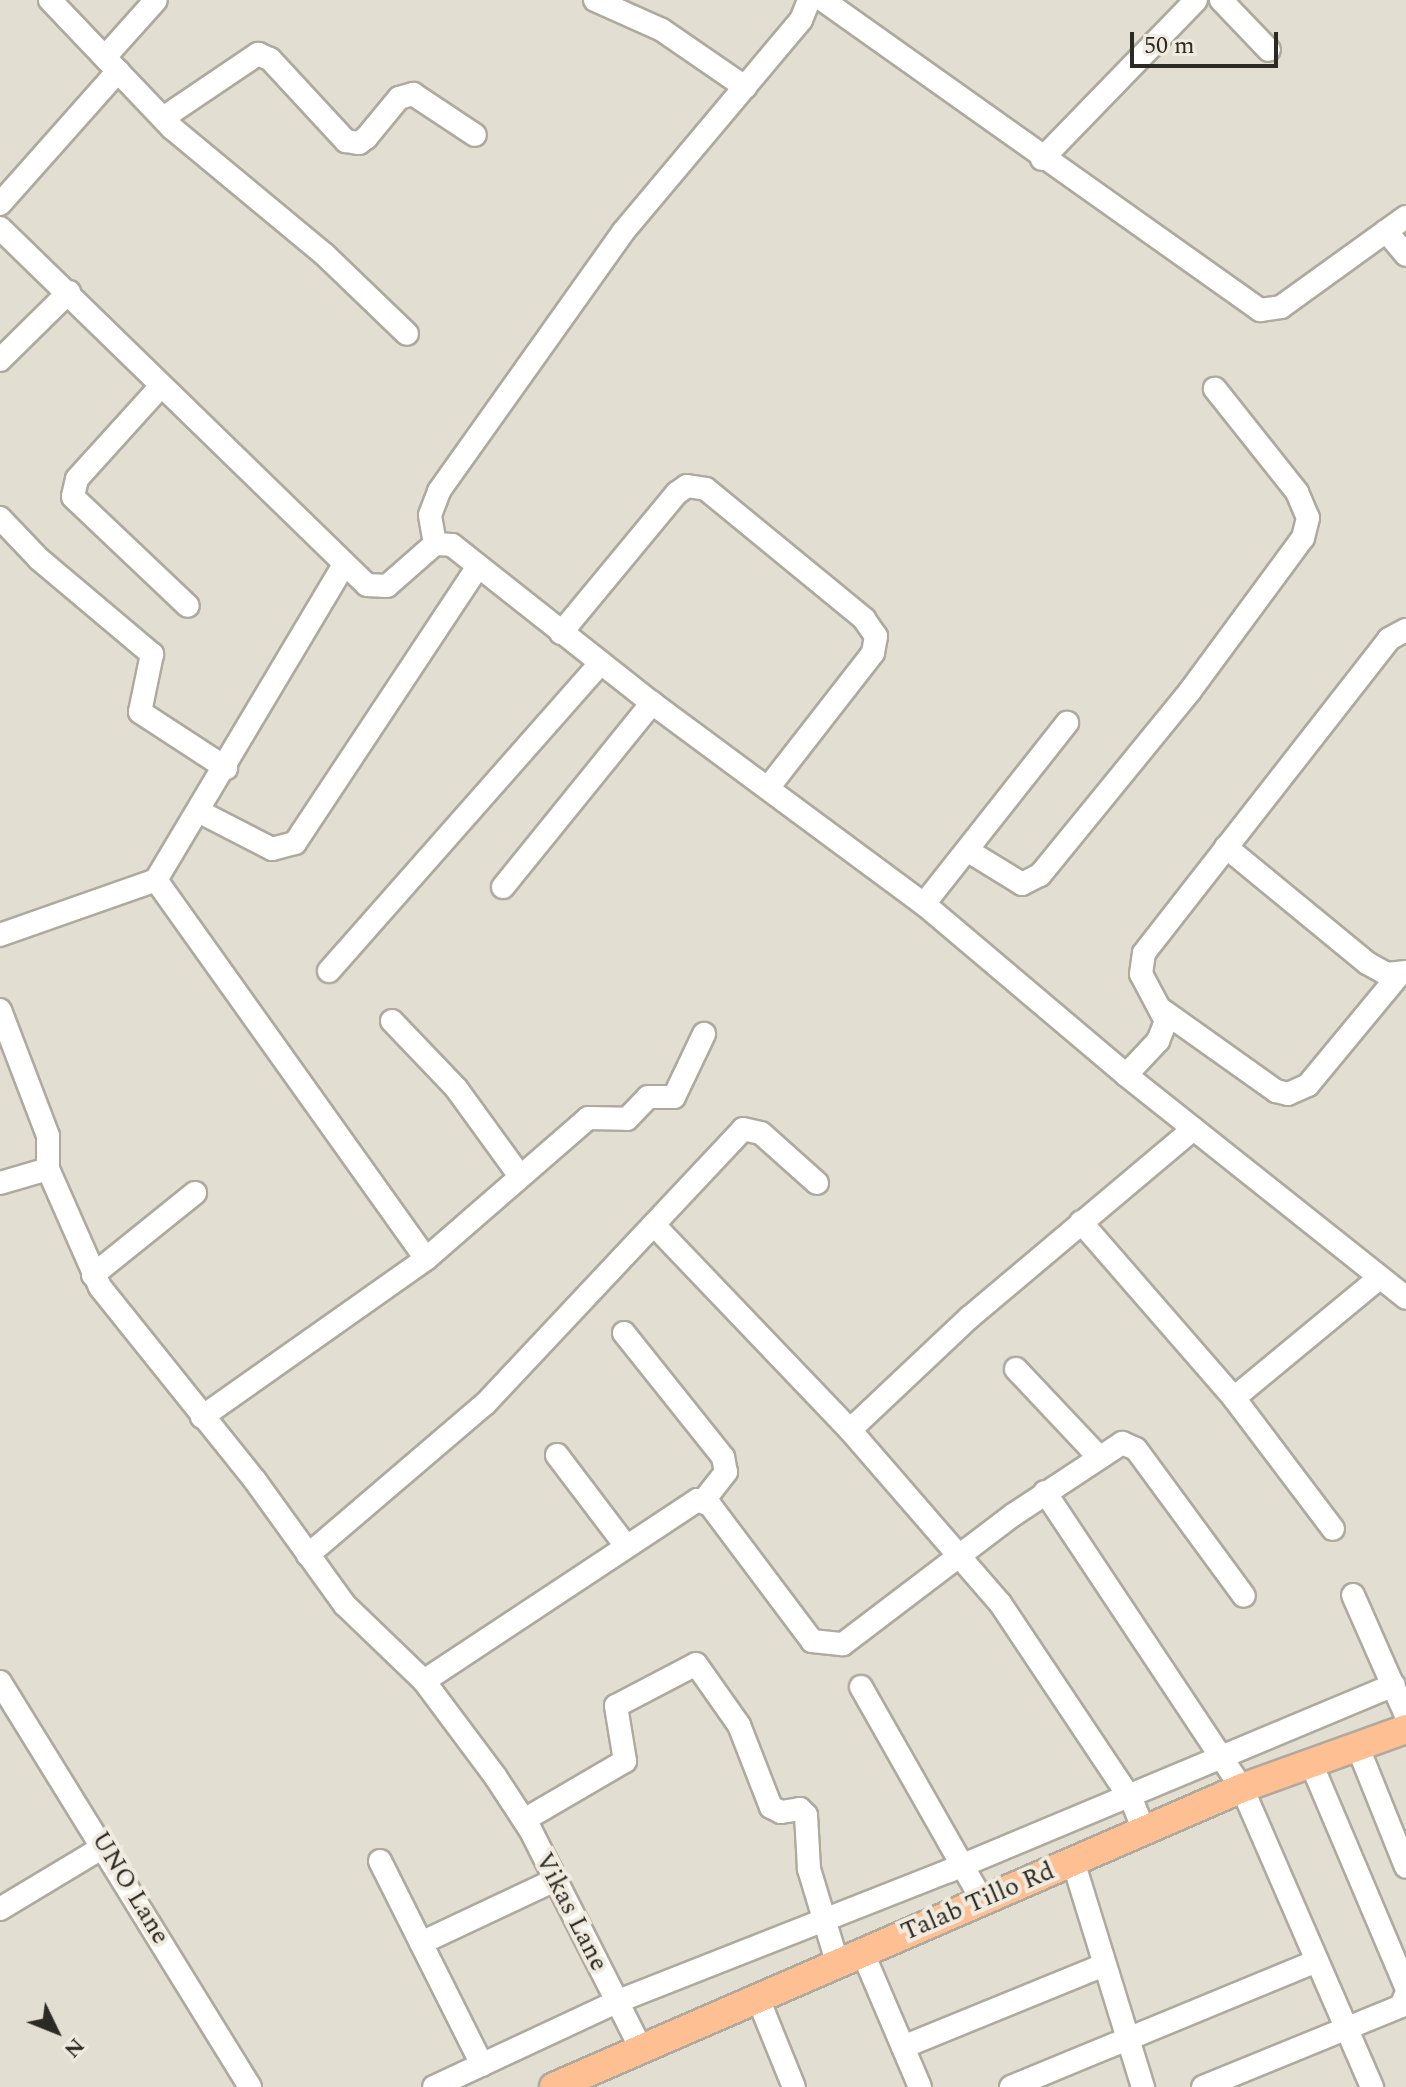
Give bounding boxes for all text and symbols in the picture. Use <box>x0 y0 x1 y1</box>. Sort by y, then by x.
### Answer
scale bar <box>1134 16 1282 66</box>
text: 50 m <box>1144 28 1195 64</box>
street label: UNO Lane <box>84 1826 176 1950</box>
street label: Vikas Lane <box>528 1848 614 1976</box>
street label: Talab Tillo Rd <box>897 1856 1059 1948</box>
north arrow <box>16 1991 96 2071</box>
text: N <box>56 2030 92 2066</box>

